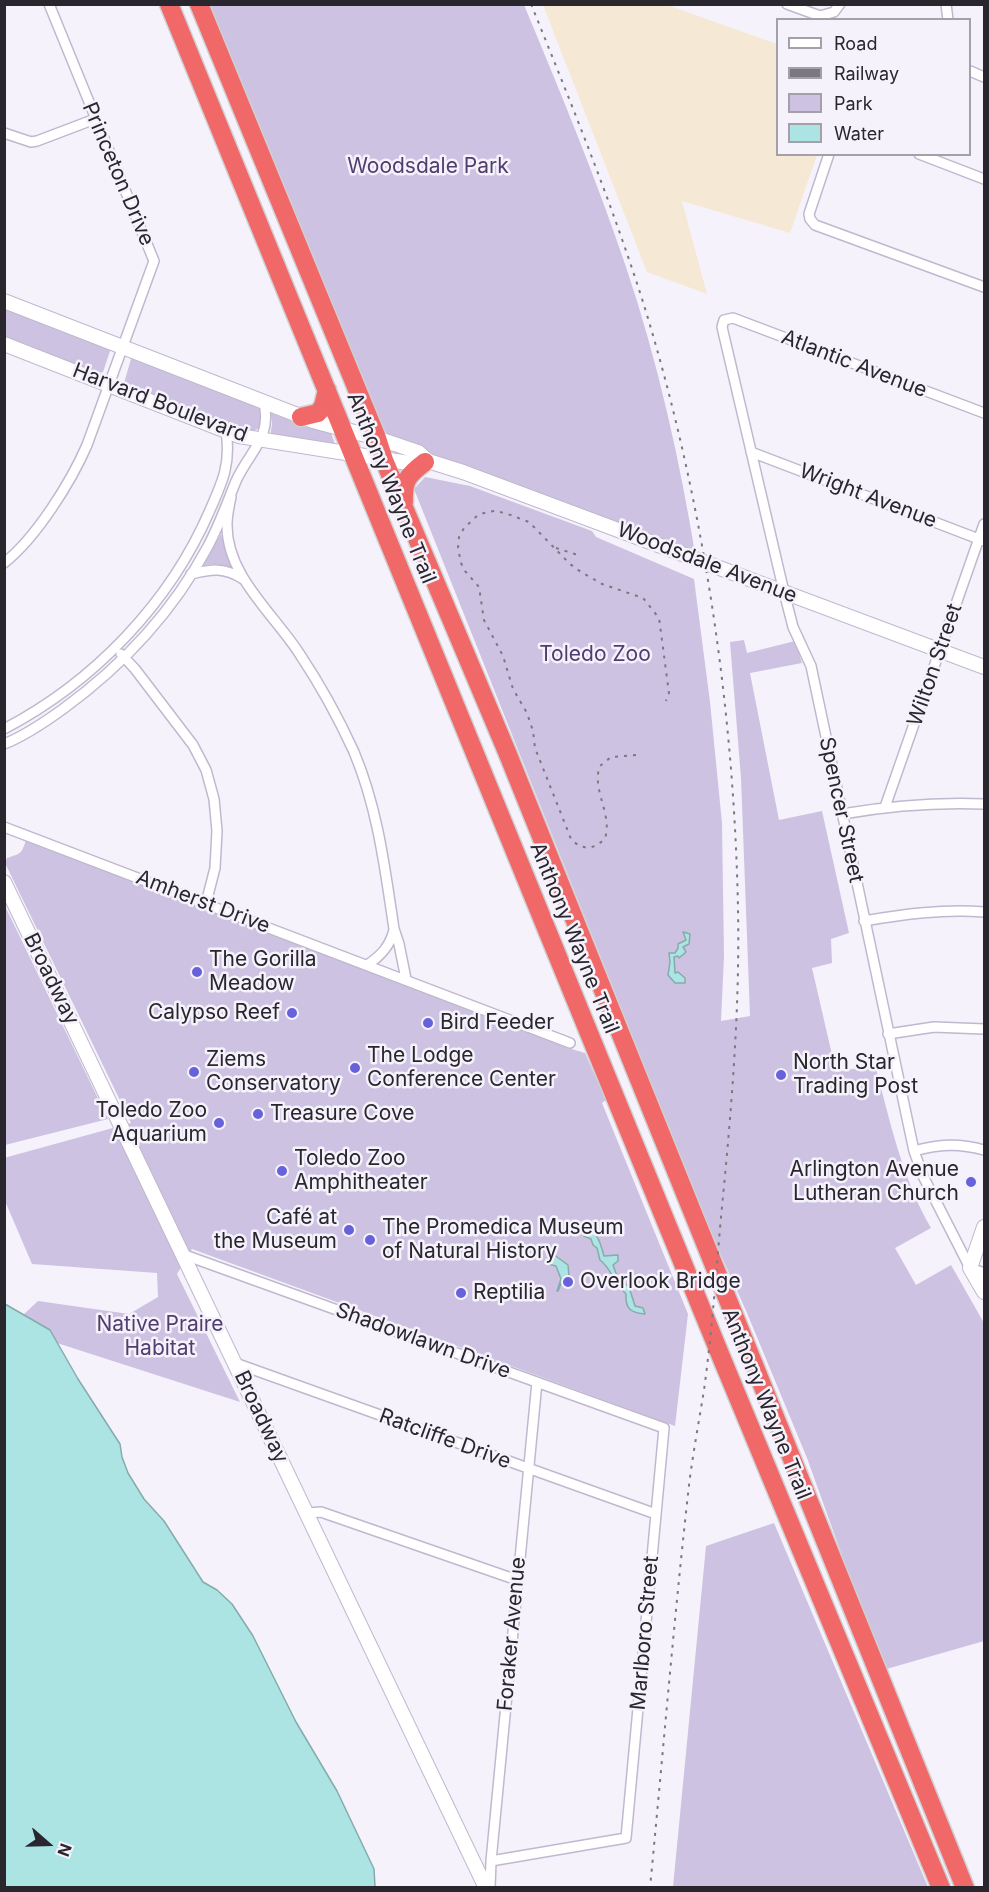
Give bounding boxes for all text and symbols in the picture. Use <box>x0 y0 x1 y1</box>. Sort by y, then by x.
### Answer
legend <box>776 18 971 156</box>
text: Road <box>834 33 877 54</box>
text: Railway <box>834 63 899 84</box>
text: Park <box>834 93 873 114</box>
street label: Princeton Drive <box>76 99 160 249</box>
text: Water <box>834 123 884 144</box>
park label: Woodsdale Park <box>347 154 509 180</box>
street label: Atlantic Avenue <box>778 325 930 403</box>
street label: Harvard Boulevard <box>69 358 251 448</box>
street label: Anthony Wayne Trail <box>341 389 441 587</box>
street label: Wright Avenue <box>796 458 940 534</box>
street label: Woodsdale Avenue <box>614 517 800 609</box>
street label: Wilton Street <box>902 600 968 730</box>
park label: Toledo Zoo <box>539 642 651 668</box>
street label: Spencer Street <box>813 735 869 885</box>
street label: Anthony Wayne Trail <box>524 839 624 1037</box>
street label: Amherst Drive <box>132 865 274 939</box>
street label: Broadway <box>18 929 84 1029</box>
place label: The Gorilla Meadow <box>209 947 317 997</box>
marker: The Gorilla Meadow <box>190 965 204 979</box>
place label: Calypso Reef <box>148 1000 280 1026</box>
marker: Calypso Reef <box>285 1006 299 1020</box>
place label: Bird Feeder <box>440 1010 554 1036</box>
marker: Bird Feeder <box>421 1016 435 1030</box>
place label: The Lodge Conference Center <box>367 1043 556 1093</box>
place label: Ziems Conservatory <box>206 1047 341 1097</box>
place label: North Star Trading Post <box>793 1050 918 1100</box>
marker: The Lodge Conference Center <box>348 1061 362 1075</box>
marker: Ziems Conservatory <box>187 1065 201 1079</box>
marker: North Star Trading Post <box>774 1068 788 1082</box>
place label: Toledo Zoo Aquarium <box>95 1098 207 1148</box>
place label: Treasure Cove <box>270 1101 415 1127</box>
marker: Treasure Cove <box>251 1107 265 1121</box>
marker: Toledo Zoo Aquarium <box>212 1116 226 1130</box>
place label: Toledo Zoo Amphitheater <box>294 1146 428 1196</box>
place label: Arlington Avenue Lutheran Church <box>789 1157 959 1207</box>
marker: Toledo Zoo Amphitheater <box>275 1164 289 1178</box>
marker: Arlington Avenue Lutheran Church <box>964 1175 978 1189</box>
place label: Café at the Museum <box>214 1205 337 1255</box>
place label: The Promedica Museum of Natural History <box>382 1215 624 1265</box>
marker: Café at the Museum <box>342 1223 356 1237</box>
marker: The Promedica Museum of Natural History <box>363 1233 377 1247</box>
place label: Overlook Bridge <box>580 1269 741 1295</box>
marker: Overlook Bridge <box>561 1275 575 1289</box>
place label: Reptilia <box>473 1280 545 1306</box>
marker: Reptilia <box>454 1286 468 1300</box>
street label: Shadowlawn Drive <box>332 1298 514 1384</box>
street label: Anthony Wayne Trail <box>716 1305 816 1503</box>
park label: Native Praire Habitat <box>96 1312 224 1362</box>
street label: Broadway <box>229 1367 293 1467</box>
street label: Ratcliffe Drive <box>376 1403 514 1475</box>
street label: Marlboro Street <box>626 1555 664 1711</box>
street label: Foraker Avenue <box>493 1556 531 1712</box>
north arrow <box>18 1814 78 1874</box>
text: N <box>53 1841 76 1859</box>

